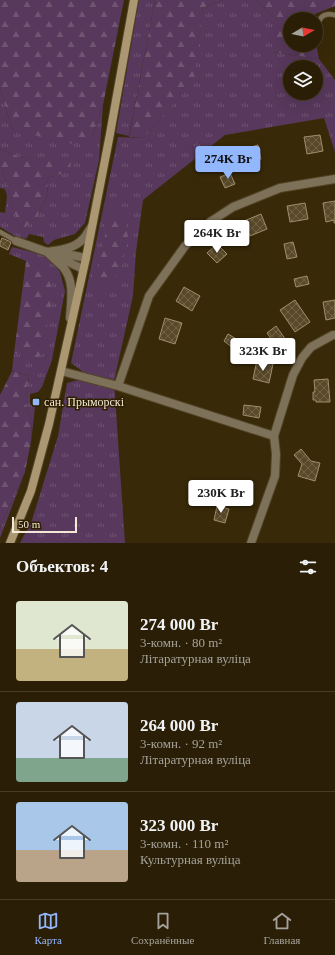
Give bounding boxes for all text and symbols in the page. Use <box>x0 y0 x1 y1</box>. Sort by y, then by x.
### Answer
north arrow <box>283 12 323 52</box>
map controls <box>283 12 323 100</box>
button: layers <box>283 60 323 100</box>
pin: 274K Br <box>191 146 265 180</box>
text: 274K Br <box>204 151 252 166</box>
pin: 264K Br <box>180 220 254 254</box>
text: 264K Br <box>193 225 241 240</box>
pin: 323K Br <box>226 338 300 372</box>
text: 323K Br <box>239 343 287 358</box>
place label: сан. Прыморскі <box>44 395 125 409</box>
marker: сан. Прыморскі <box>31 397 41 407</box>
pin: 230K Br <box>184 480 258 514</box>
text: 230K Br <box>197 485 245 500</box>
scale bar <box>12 515 77 534</box>
text: 50 m <box>18 518 40 530</box>
icon: filters <box>297 556 319 578</box>
text: Объектов: 4 <box>16 557 108 576</box>
text: 274 000 Br <box>140 615 218 634</box>
icon: home <box>48 617 96 665</box>
text: 3-комн. · 80 m² <box>140 635 222 650</box>
text: Літаратурная вуліца <box>140 651 251 666</box>
text: 264 000 Br <box>140 716 218 735</box>
icon: home <box>48 718 96 766</box>
text: 3-комн. · 92 m² <box>140 736 222 751</box>
text: Літаратурная вуліца <box>140 752 251 767</box>
text: 323 000 Br <box>140 816 218 835</box>
icon: home <box>48 818 96 866</box>
text: 3-комн. · 110 m² <box>140 836 228 851</box>
text: Культурная вуліца <box>140 852 240 867</box>
tab: Карта <box>35 910 62 946</box>
tab: Сохранённые <box>131 910 194 946</box>
tab: Главная <box>263 910 300 946</box>

